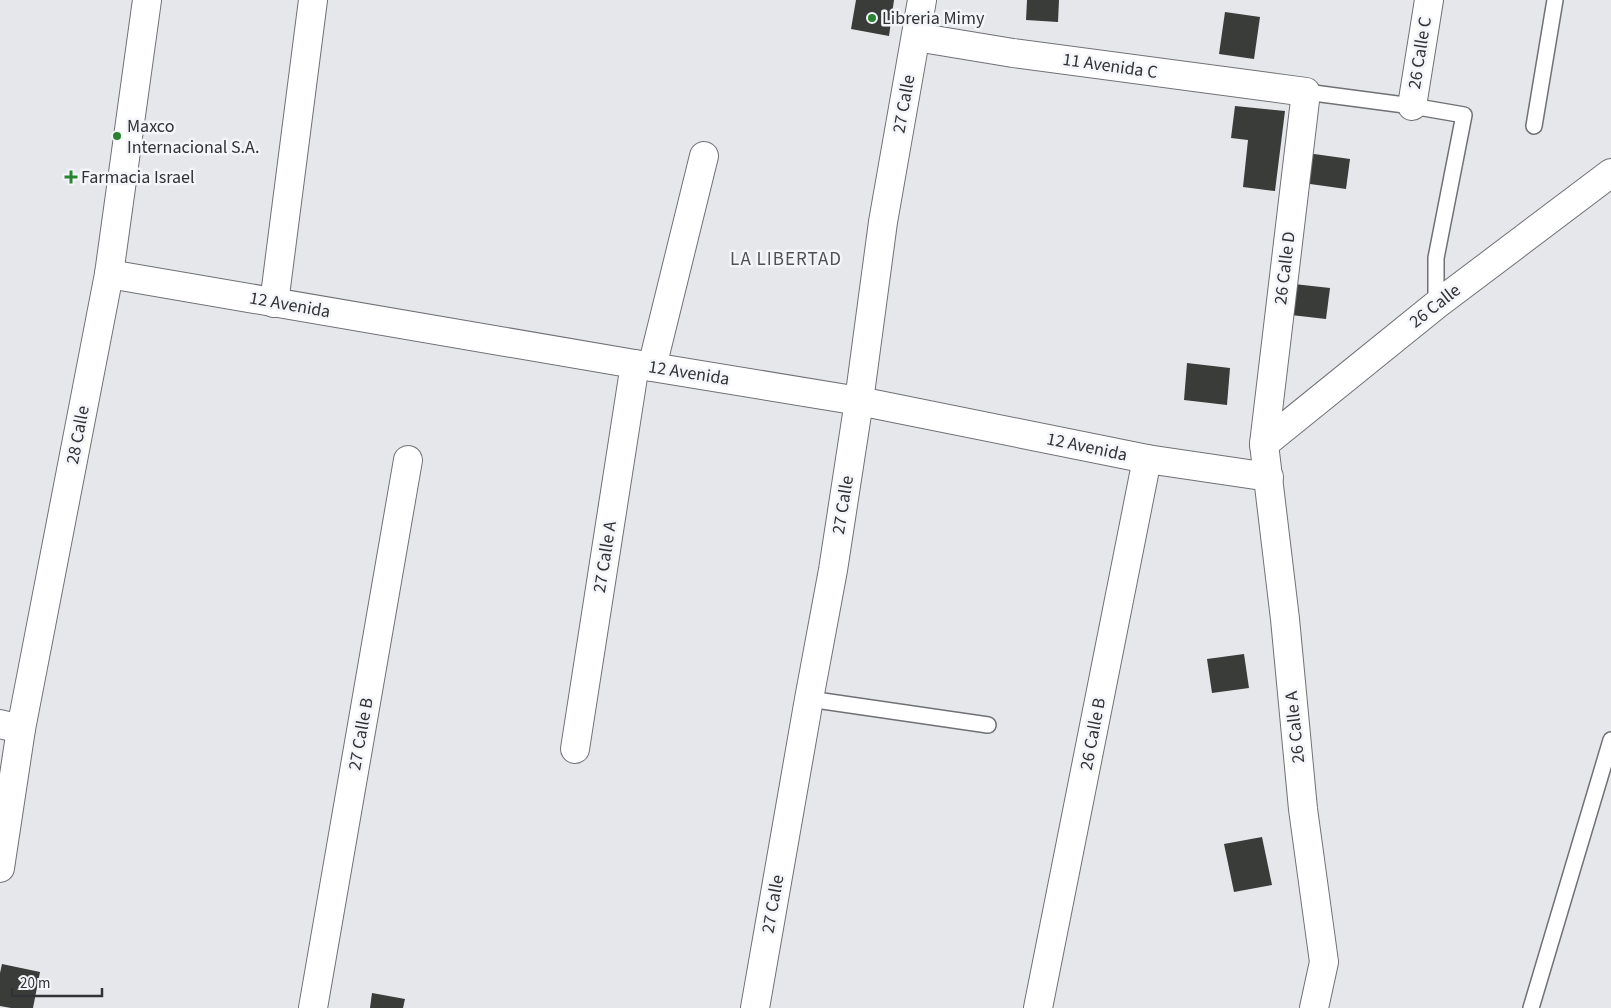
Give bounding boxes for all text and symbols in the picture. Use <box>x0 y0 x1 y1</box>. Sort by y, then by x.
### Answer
place label: Libreria Mimy <box>882 6 985 31</box>
marker: Libreria Mimy <box>866 12 878 24</box>
street label: 26 Calle C <box>1402 15 1438 91</box>
street label: 11 Avenida C <box>1061 47 1159 85</box>
street label: 27 Calle <box>887 73 921 135</box>
place label: Maxco Internacional S.A. <box>127 114 259 160</box>
marker: Maxco Internacional S.A. <box>111 130 123 142</box>
place label: Farmacia Israel <box>81 165 195 190</box>
marker: Farmacia Israel <box>65 171 77 183</box>
street label: 26 Calle D <box>1268 230 1302 306</box>
district label: LA LIBERTAD <box>730 246 842 273</box>
street label: 26 Calle <box>1404 278 1466 334</box>
street label: 12 Avenida <box>248 286 332 324</box>
street label: 12 Avenida <box>647 354 731 392</box>
street label: 28 Calle <box>60 404 96 466</box>
street label: 12 Avenida <box>1044 426 1130 468</box>
street label: 27 Calle <box>826 474 860 536</box>
street label: 27 Calle A <box>587 519 623 595</box>
street label: 26 Calle A <box>1279 690 1311 764</box>
street label: 27 Calle B <box>342 696 380 772</box>
street label: 26 Calle B <box>1074 696 1112 772</box>
street label: 27 Calle <box>756 873 790 935</box>
scale bar <box>12 966 102 998</box>
text: 20 m <box>20 973 50 994</box>

